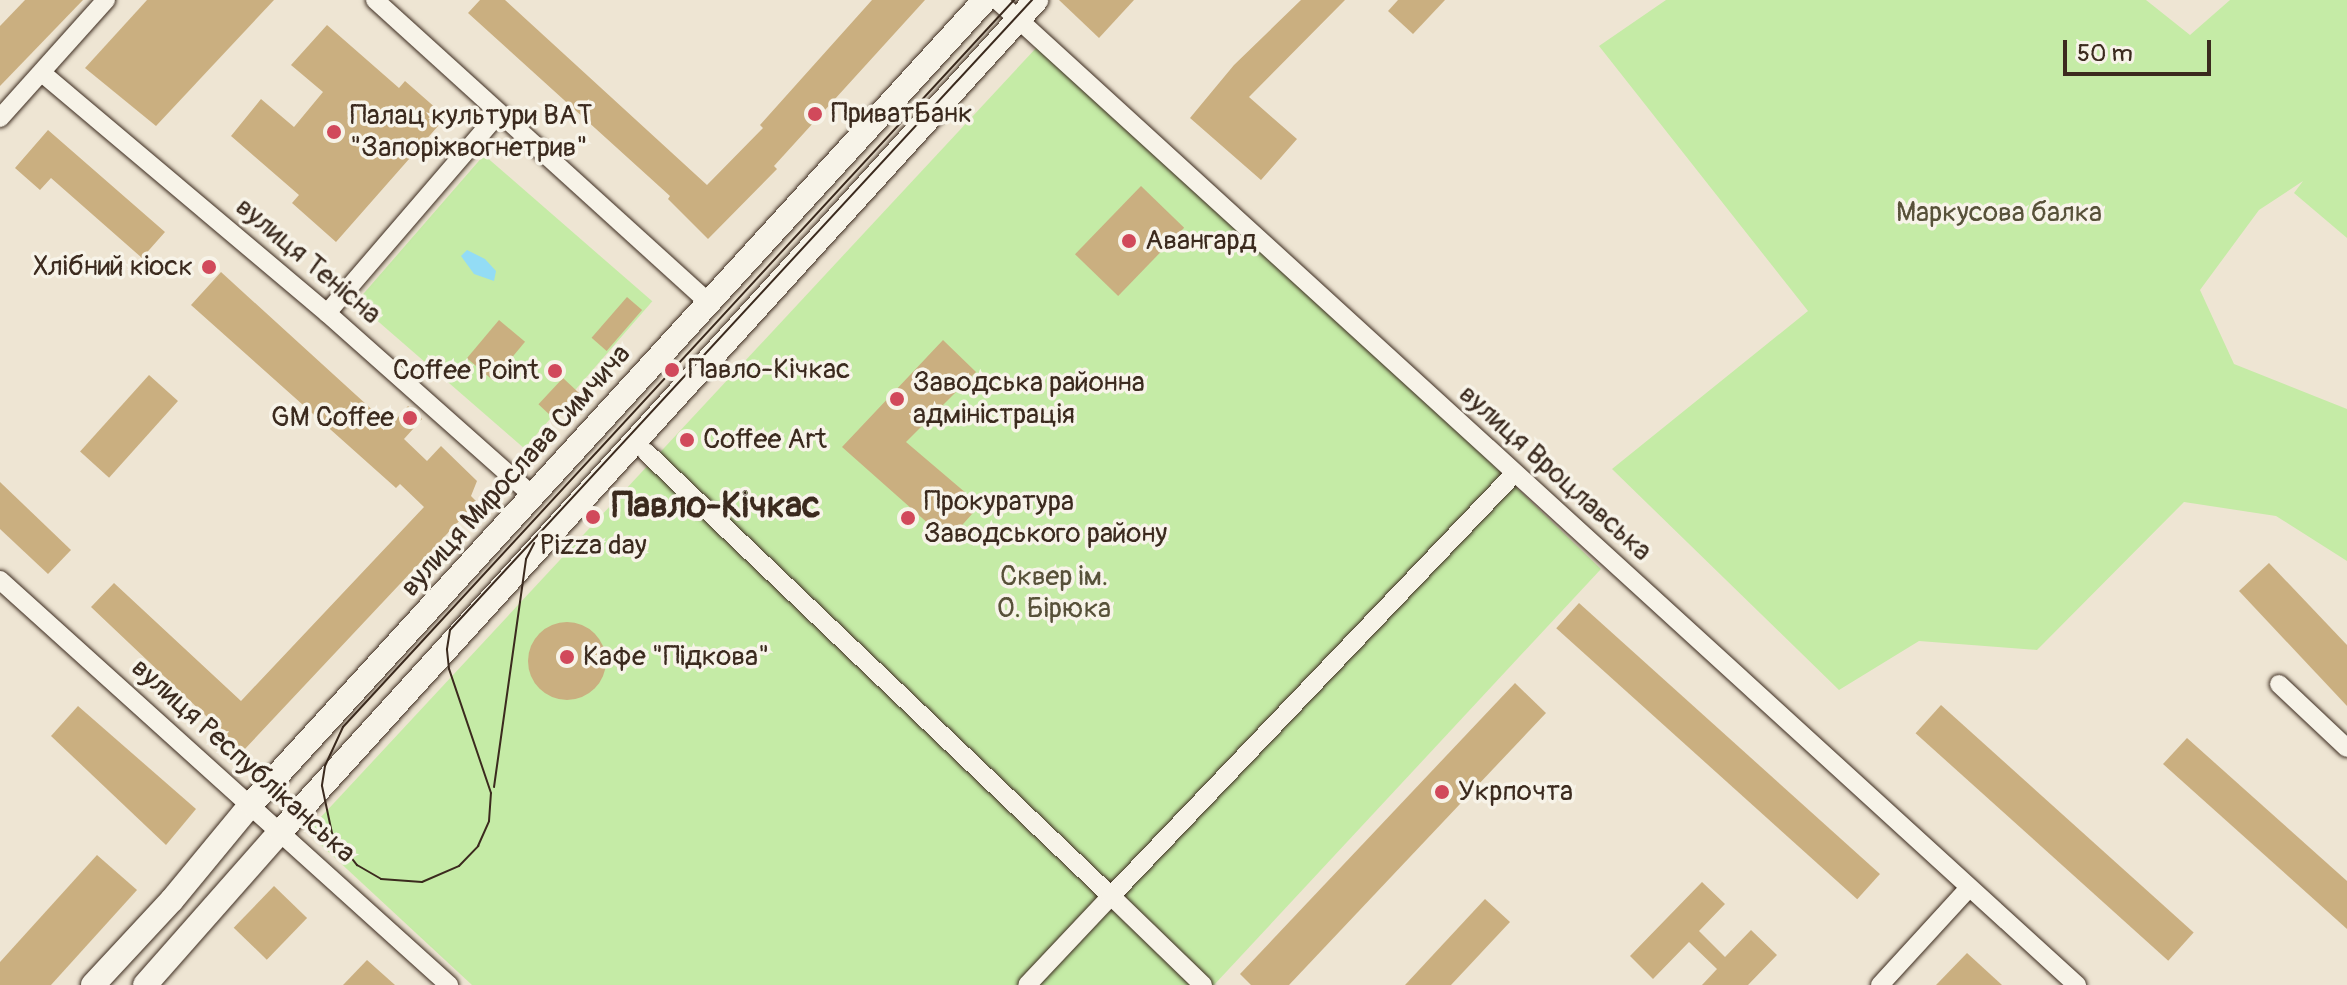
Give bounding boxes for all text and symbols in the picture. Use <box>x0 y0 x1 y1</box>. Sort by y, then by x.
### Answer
scale bar <box>2067 24 2215 74</box>
text: 50 m <box>2077 39 2133 68</box>
place label: ПриватБанк <box>831 97 973 131</box>
place label: Палац культури ВАТ "Запоріжвогнетрив" <box>350 99 593 165</box>
marker: ПриватБанк <box>806 105 824 123</box>
marker: Палац культури ВАТ "Запоріжвогнетрив" <box>325 123 343 141</box>
street label: вулиця Тенісна <box>229 191 387 331</box>
park label: Маркусова балка <box>1896 196 2102 230</box>
place label: Авангард <box>1145 224 1257 258</box>
marker: Авангард <box>1120 232 1138 250</box>
place label: Хлібний кіоск <box>33 250 193 284</box>
marker: Хлібний кіоск <box>200 258 218 276</box>
street label: вулиця Мирослава Симчича <box>394 338 638 604</box>
place label: Павло-Кічкас <box>688 353 850 387</box>
place label: Coffee Point <box>393 354 539 388</box>
marker: Павло-Кічкас <box>663 361 681 379</box>
marker: Coffee Point <box>546 362 564 380</box>
place label: Заводська районна адміністрація <box>913 366 1145 432</box>
street label: вулиця Вроцлавська <box>1452 378 1658 568</box>
marker: Заводська районна адміністрація <box>888 390 906 408</box>
place label: GM Coffee <box>271 401 394 435</box>
marker: GM Coffee <box>401 409 419 427</box>
place label: Coffee Art <box>703 423 827 457</box>
marker: Coffee Art <box>678 431 696 449</box>
district label: Павло-Кічкас <box>612 484 820 528</box>
place label: Прокуратура Заводського району <box>924 485 1167 551</box>
marker: Pizza day <box>584 508 602 526</box>
marker: Прокуратура Заводського району <box>899 509 917 527</box>
place label: Pizza day <box>539 529 647 563</box>
park label: Сквер ім. О. Бірюка <box>997 560 1111 626</box>
place label: Кафе "Підкова" <box>583 640 769 674</box>
marker: Кафе "Підкова" <box>558 648 576 666</box>
street label: вулиця Республіканська <box>124 652 362 870</box>
place label: Укрпочта <box>1458 775 1573 809</box>
marker: Укрпочта <box>1433 783 1451 801</box>

